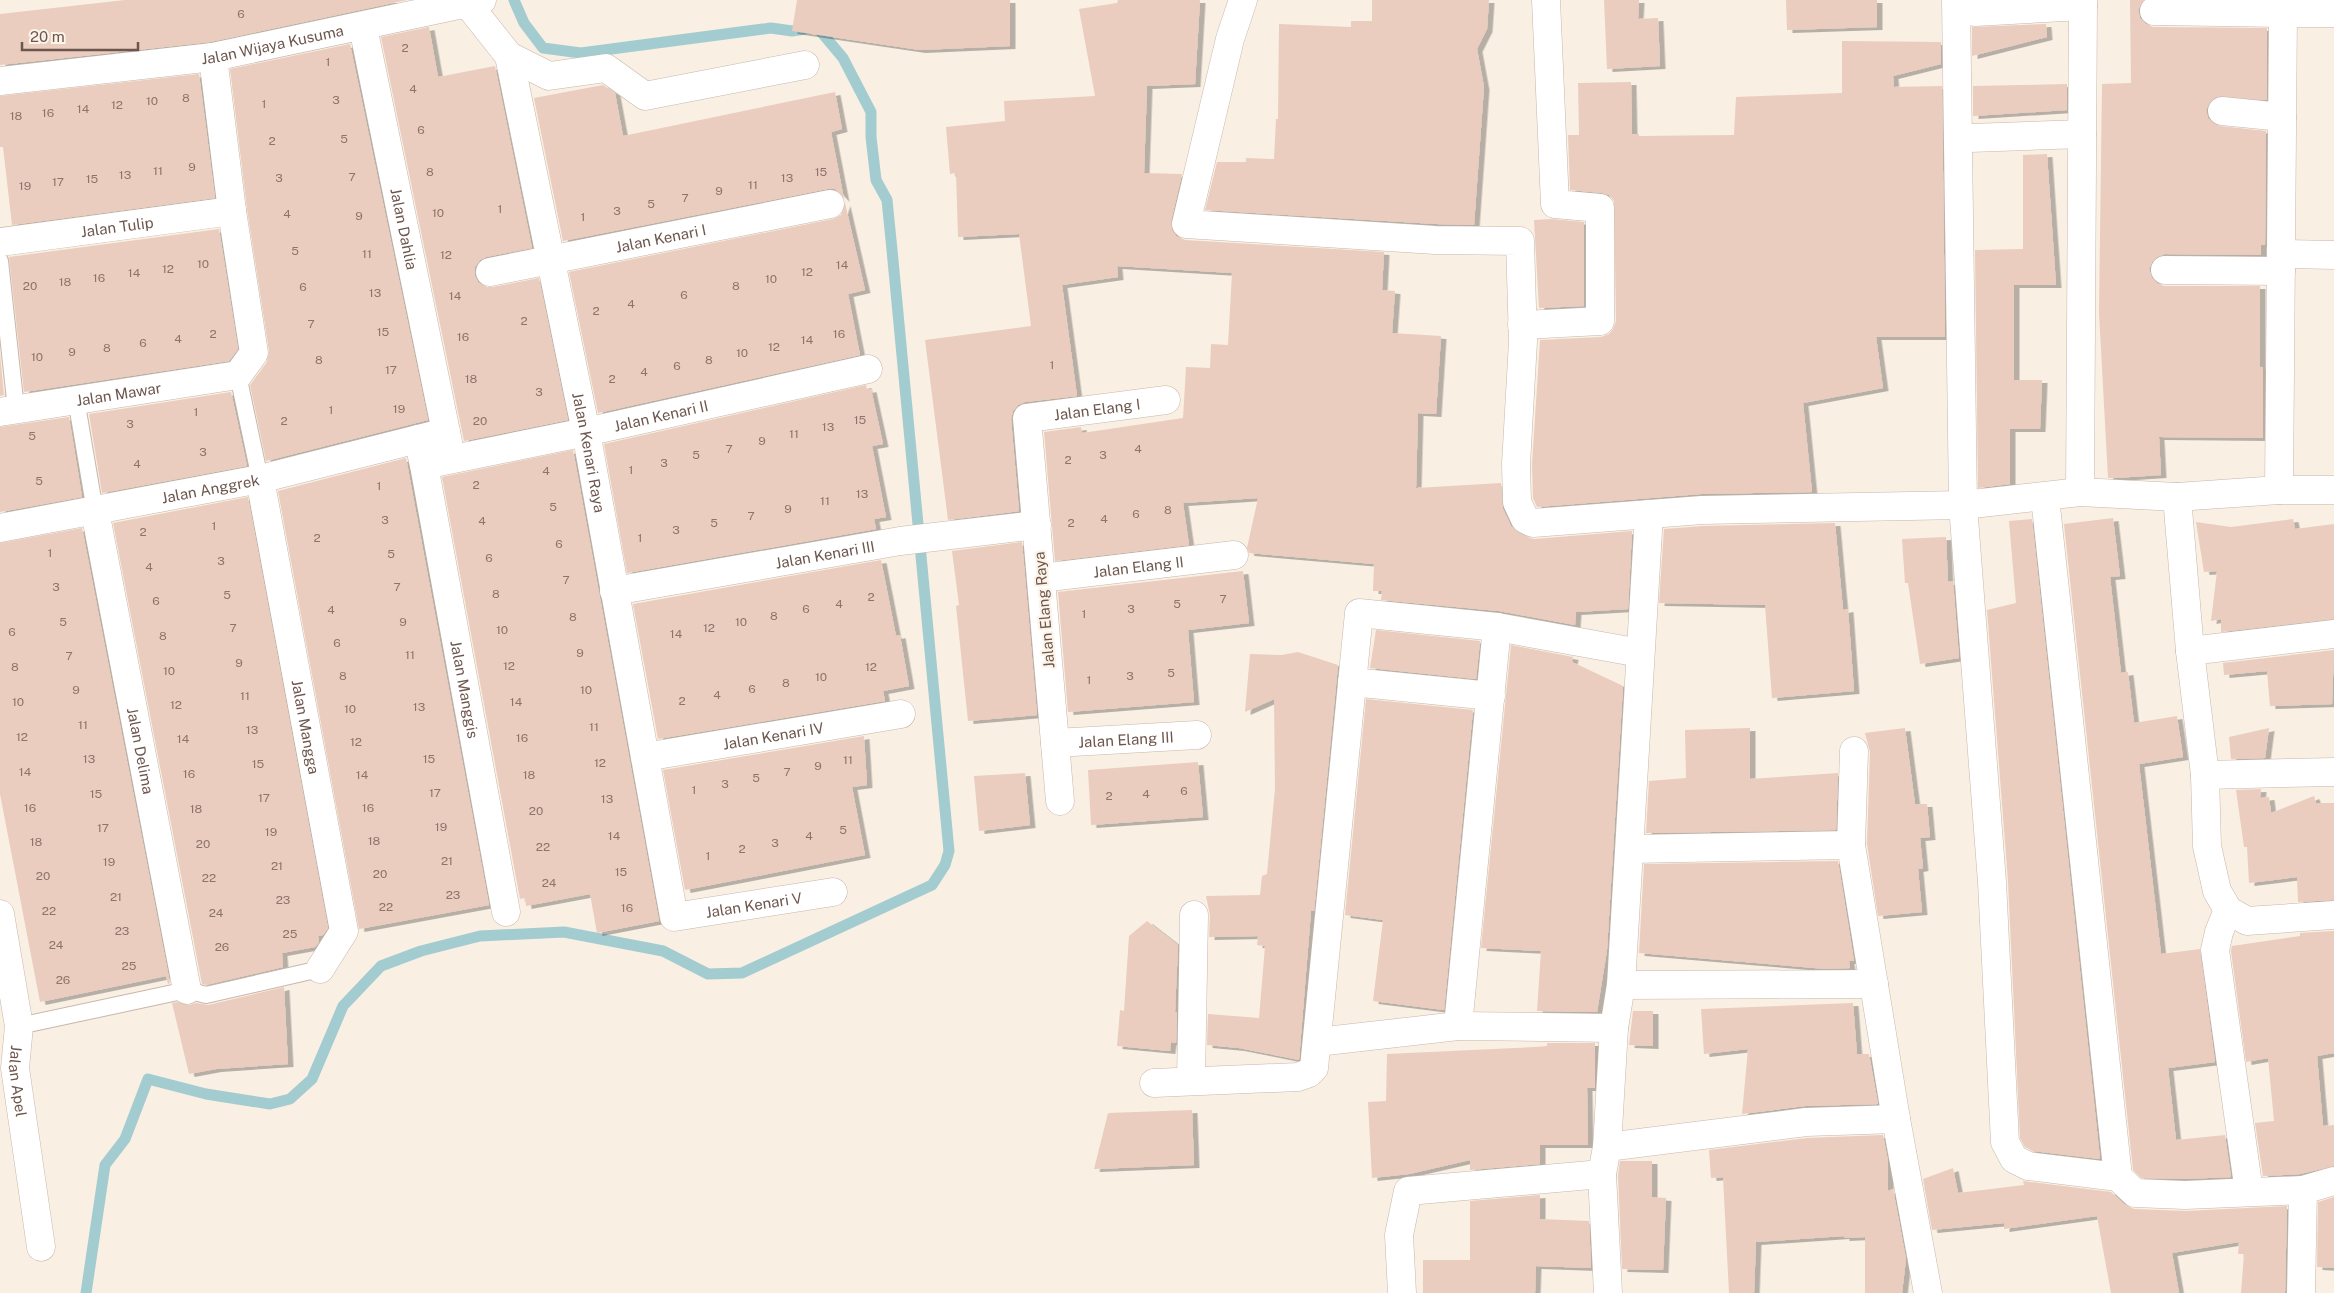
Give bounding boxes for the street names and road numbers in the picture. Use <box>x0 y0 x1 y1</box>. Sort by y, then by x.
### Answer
street label: Jalan Wijaya Kusuma <box>200 21 345 67</box>
street label: Jalan Dahlia <box>388 186 421 271</box>
street label: Jalan Tulip <box>79 213 154 240</box>
street label: Jalan Kenari I <box>614 221 707 255</box>
street label: Jalan Mawar <box>75 379 163 409</box>
street label: Jalan Kenari Raya <box>570 391 609 514</box>
street label: Jalan Elang I <box>1053 395 1141 423</box>
street label: Jalan Kenari II <box>612 397 710 434</box>
street label: Jalan Anggrek <box>160 471 261 506</box>
street label: Jalan Kenari III <box>774 537 876 571</box>
street label: Jalan Elang Raya <box>1030 551 1058 669</box>
street label: Jalan Elang II <box>1092 553 1185 580</box>
street label: Jalan Manggis <box>448 639 482 740</box>
street label: Jalan Mangga <box>289 678 323 775</box>
street label: Jalan Delima <box>124 706 158 795</box>
street label: Jalan Kenari IV <box>721 719 825 752</box>
street label: Jalan Elang III <box>1078 728 1174 750</box>
street label: Jalan Kenari V <box>704 889 803 920</box>
street label: Jalan Apel <box>6 1045 30 1118</box>

